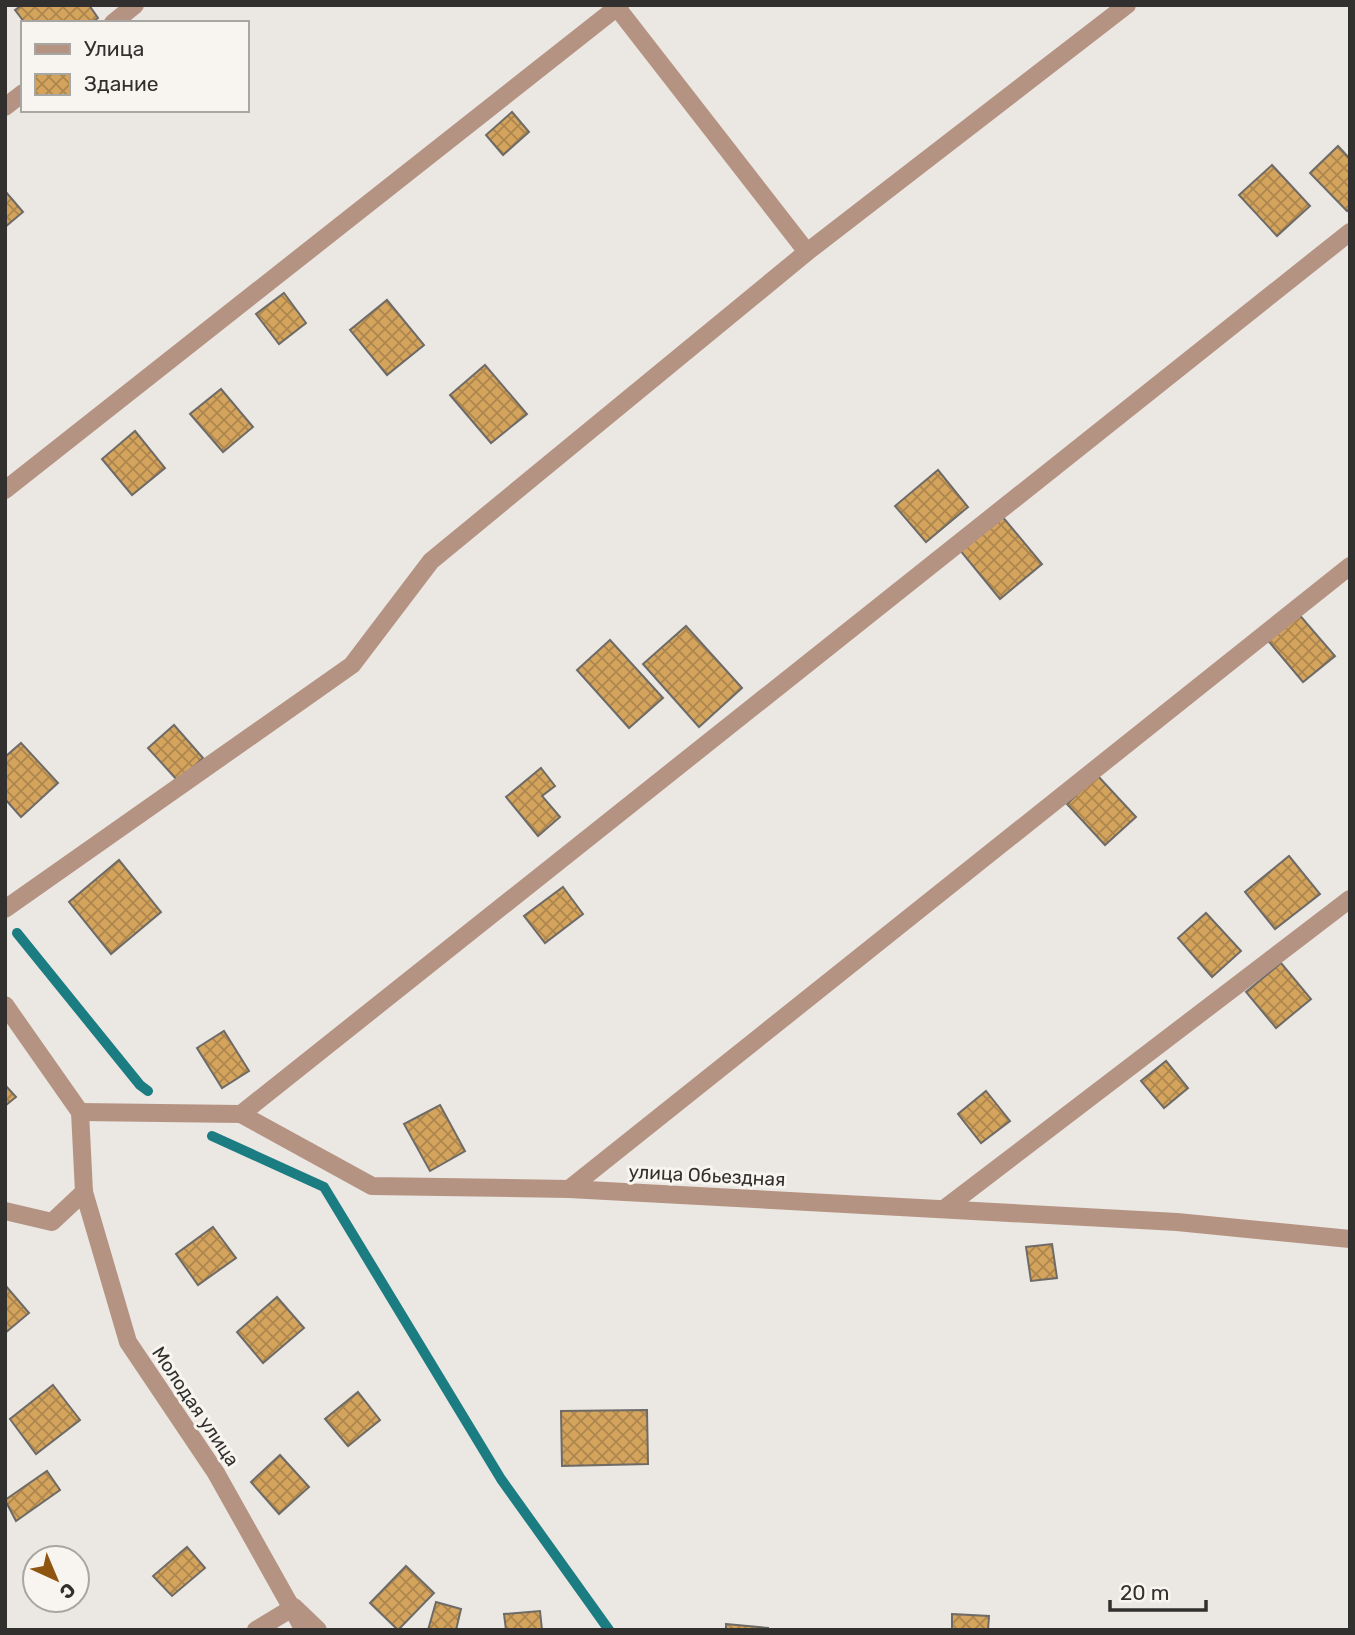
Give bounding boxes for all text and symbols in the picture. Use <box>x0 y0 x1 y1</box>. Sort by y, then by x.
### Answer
legend <box>21 21 248 112</box>
text: Улица <box>84 36 144 61</box>
text: Здание <box>84 71 159 96</box>
street label: улица Обьездная <box>628 1160 786 1191</box>
street label: Молодая улица <box>147 1342 244 1470</box>
north arrow <box>21 1544 91 1614</box>
scale bar <box>1110 1568 1206 1612</box>
text: С <box>55 1578 80 1604</box>
text: 20 m <box>1120 1580 1169 1605</box>

